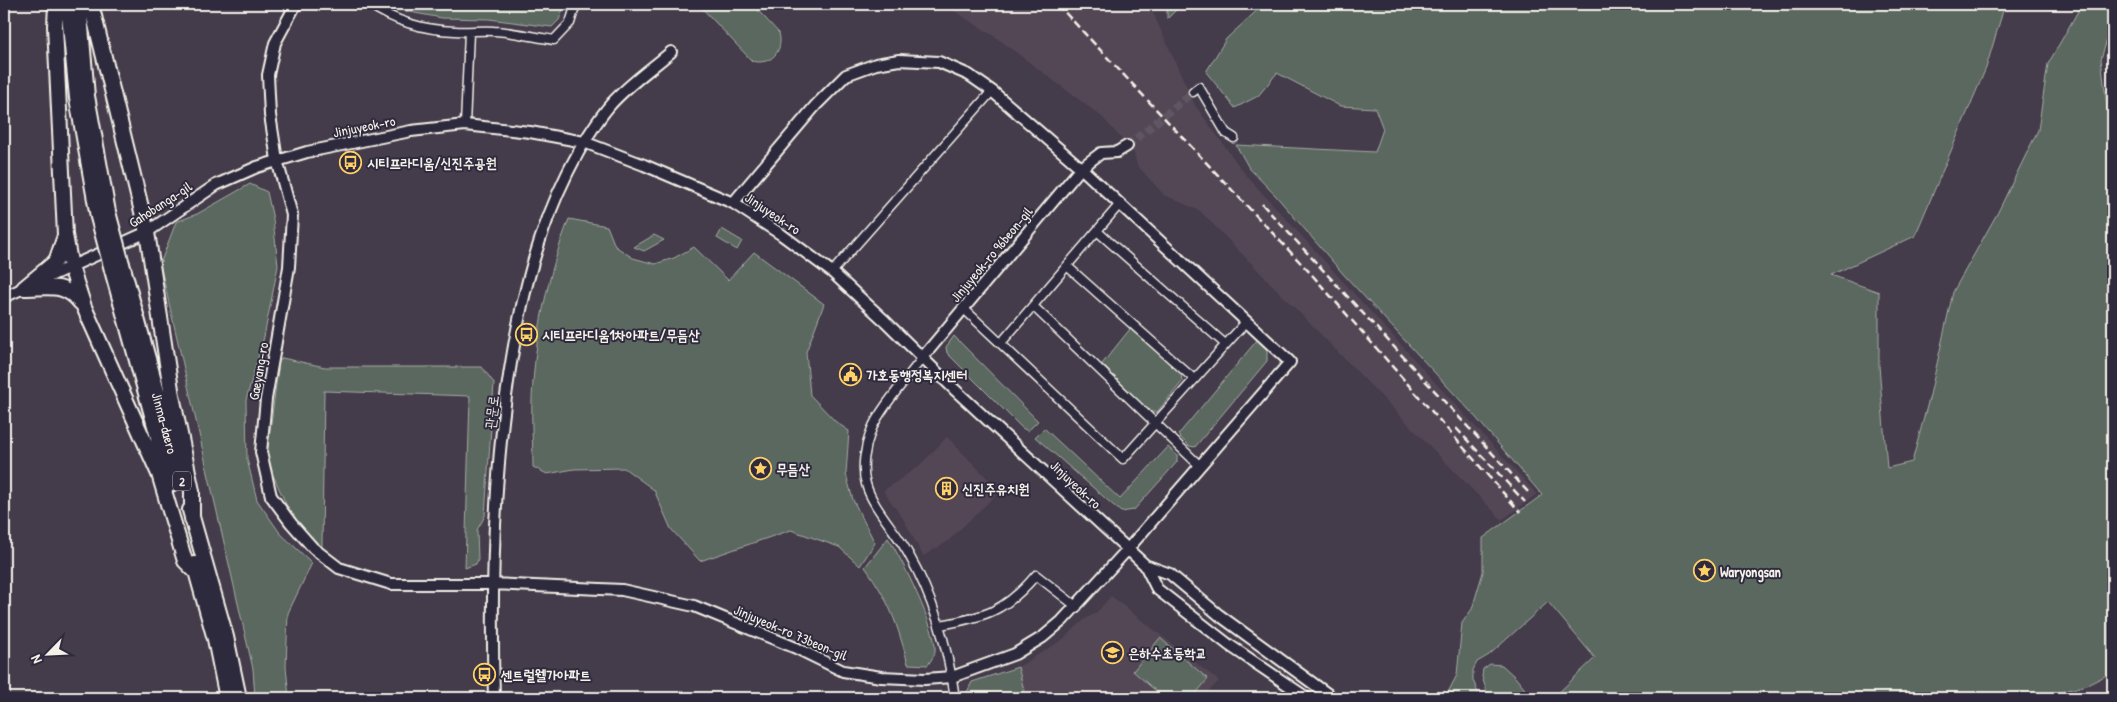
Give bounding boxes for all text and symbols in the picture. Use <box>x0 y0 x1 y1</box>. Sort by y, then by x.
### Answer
street label: Jinjuyeok-ro <box>331 111 397 142</box>
bus stop icon: 시티프라디움/신진주공원 <box>339 150 363 174</box>
place label: 시티프라디움/신진주공원 <box>367 153 497 172</box>
street label: Gahobanga-gil <box>125 176 196 232</box>
street label: Jinjuyeok-ro <box>741 187 805 240</box>
street label: Jinjuyeok-ro 96beon-gil <box>945 202 1038 306</box>
bus stop icon: 시티프라디움1차아파트/무듬산 <box>514 322 538 346</box>
place label: 시티프라디움1차아파트/무듬산 <box>542 325 700 344</box>
street label: Gaeyang-ro <box>244 340 273 402</box>
public building icon: 가호동행정복지센터 <box>838 362 862 386</box>
place label: 가호동행정복지센터 <box>866 365 967 384</box>
street label: Jinma-daero <box>148 390 182 456</box>
street label: 관문로 <box>480 394 502 430</box>
place icon: 무듬산 <box>748 456 772 480</box>
street label: Jinjuyeok-ro <box>1046 456 1106 513</box>
place label: 무듬산 <box>776 459 811 478</box>
road number: 2 <box>173 472 191 491</box>
building icon: 신진주유치원 <box>934 476 958 500</box>
place label: 신진주유치원 <box>962 479 1030 498</box>
place icon: Waryongsan <box>1692 559 1716 583</box>
place label: Waryongsan <box>1720 562 1781 583</box>
street label: Jinjuyeok-ro 73beon-gil <box>731 599 851 666</box>
north arrow <box>22 630 72 680</box>
school or university icon: 은하수초등학교 <box>1100 640 1124 664</box>
place label: 은하수초등학교 <box>1128 643 1207 662</box>
text: N <box>25 652 46 667</box>
bus stop icon: 센트럴웰가아파트 <box>473 662 497 686</box>
place label: 센트럴웰가아파트 <box>500 665 591 684</box>

